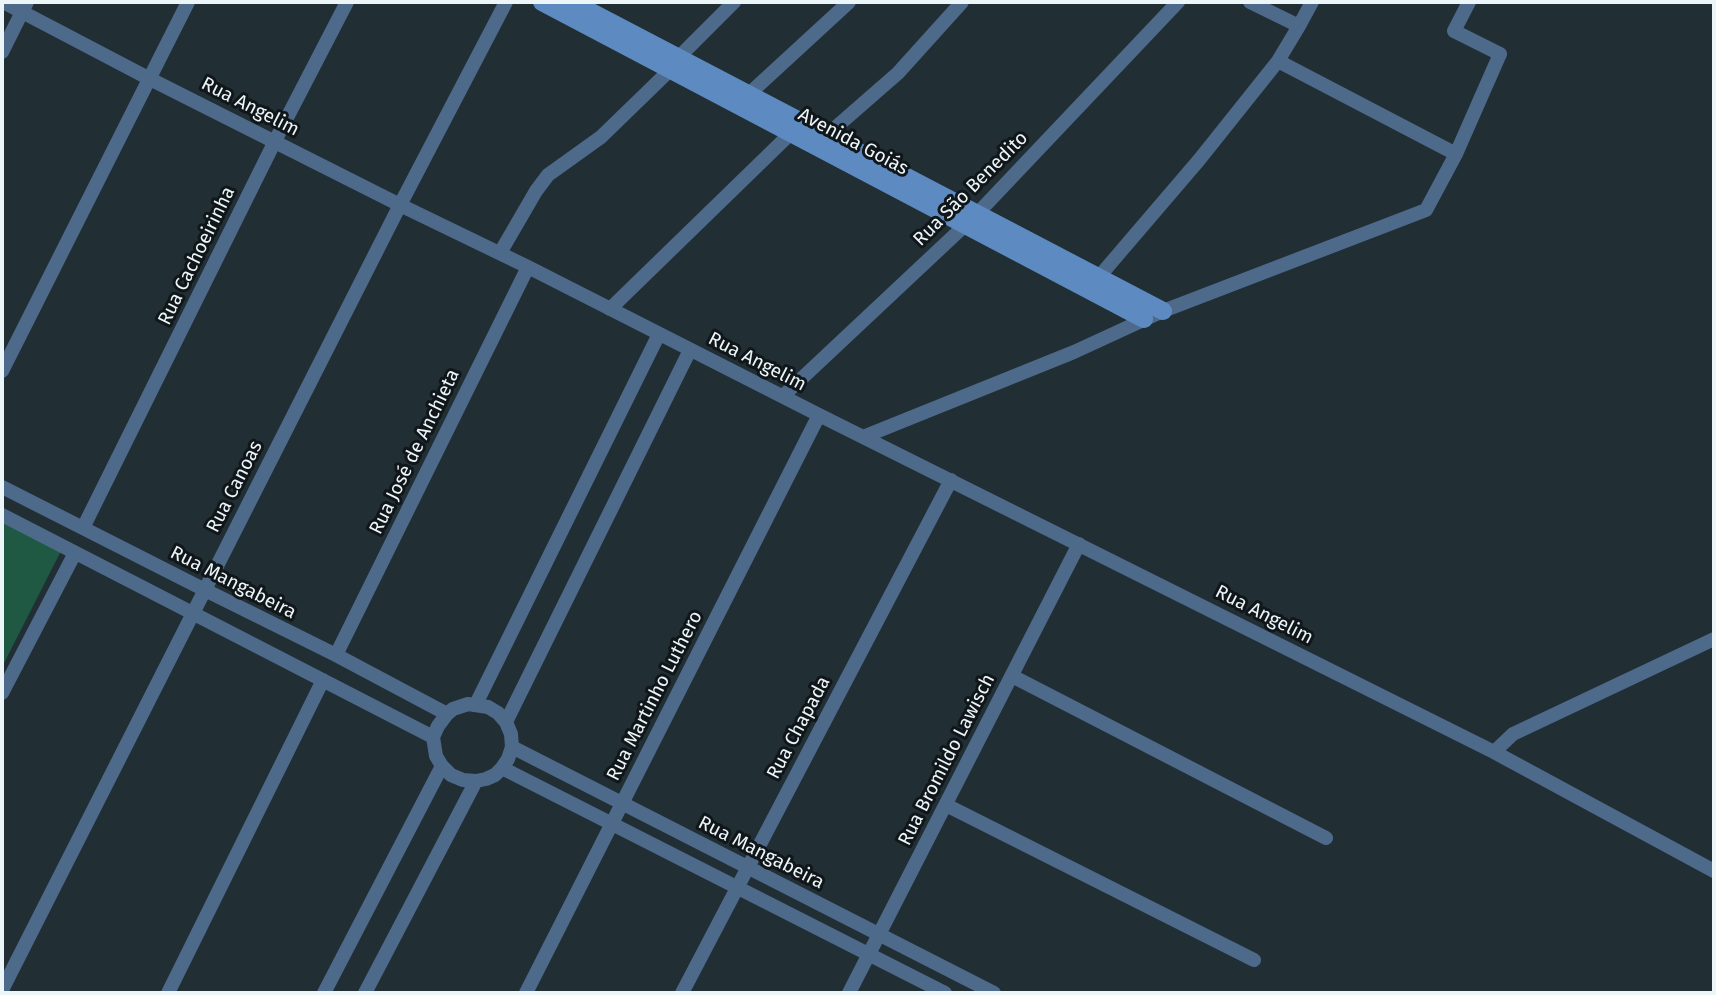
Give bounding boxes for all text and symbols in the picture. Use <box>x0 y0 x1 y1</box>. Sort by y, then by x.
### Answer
street label: Rua Angelim <box>197 73 303 141</box>
street label: Avenida Goiás <box>794 103 912 181</box>
street label: Rua São Benedito <box>909 127 1033 251</box>
street label: Rua Cachoeirinha <box>154 183 240 329</box>
street label: Rua Angelim <box>704 328 810 396</box>
street label: Rua José de Anchieta <box>365 366 465 538</box>
street label: Rua Canoas <box>202 437 268 537</box>
street label: Rua Mangabeira <box>166 542 300 624</box>
street label: Rua Angelim <box>1211 581 1317 649</box>
street label: Rua Martinho Luthero <box>602 607 708 785</box>
street label: Rua Bromildo Lawisch <box>894 670 1000 850</box>
street label: Rua Chapada <box>762 673 836 783</box>
street label: Rua Mangabeira <box>694 812 828 894</box>

